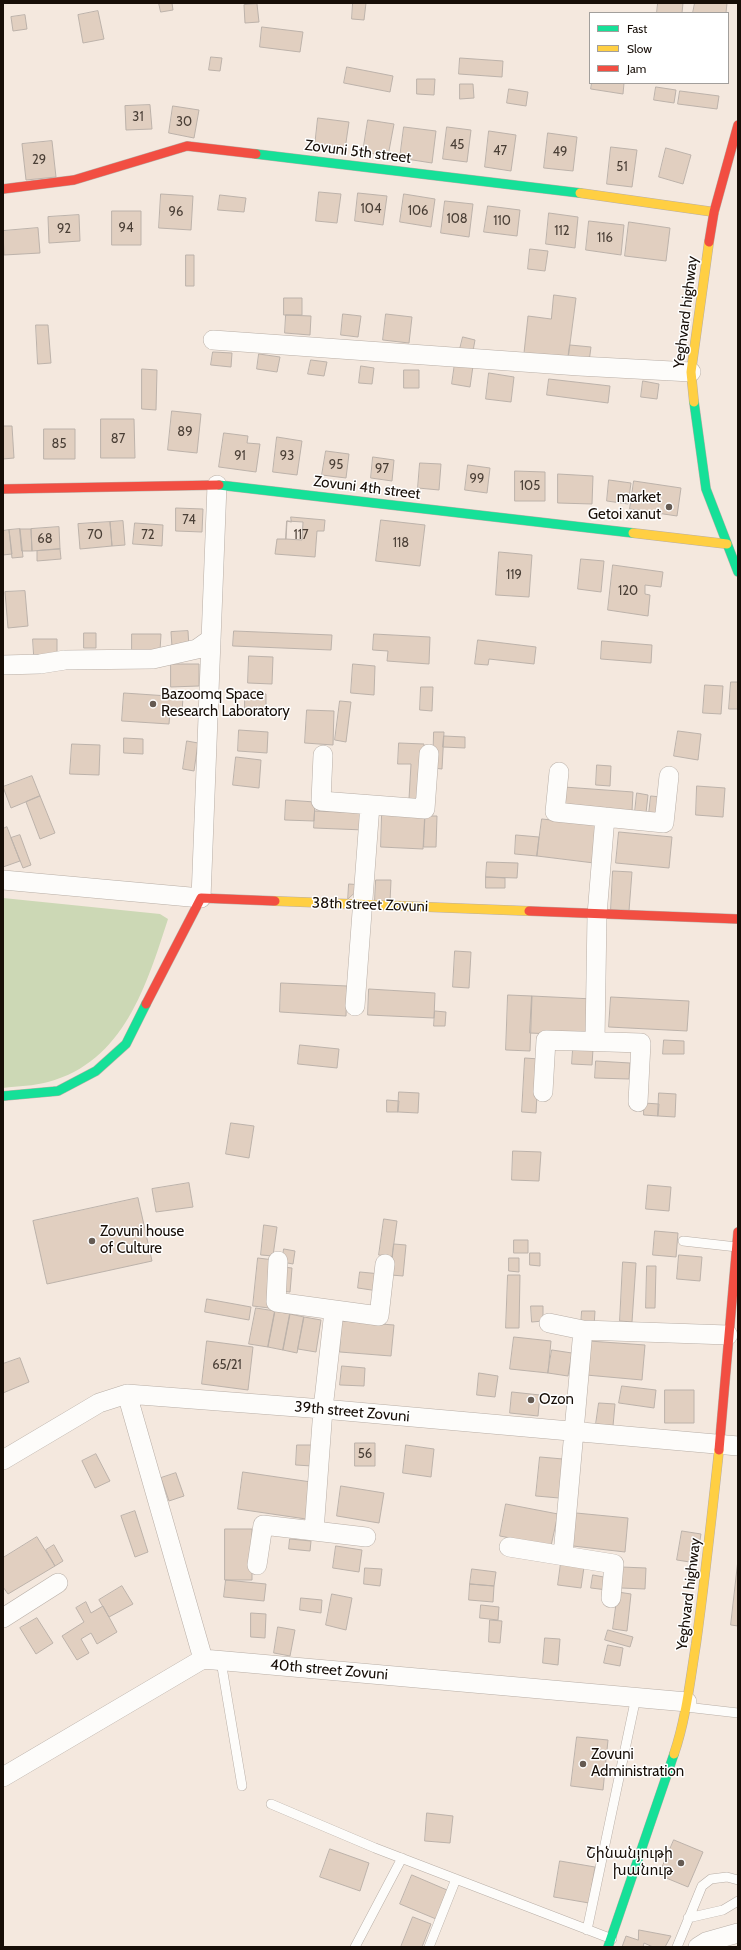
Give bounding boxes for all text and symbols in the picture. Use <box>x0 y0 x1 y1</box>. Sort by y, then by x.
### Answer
legend <box>589 12 729 84</box>
text: Fast <box>627 21 647 36</box>
text: Slow <box>627 41 652 56</box>
text: Jam <box>627 61 646 76</box>
house number: 31 <box>132 109 144 125</box>
house number: 30 <box>176 114 192 130</box>
street label: Zovuni 5th street <box>304 137 412 167</box>
house number: 45 <box>450 137 464 153</box>
house number: 47 <box>493 143 507 159</box>
house number: 49 <box>553 144 567 160</box>
house number: 29 <box>32 152 46 168</box>
house number: 51 <box>616 159 628 175</box>
house number: 104 <box>361 201 381 217</box>
house number: 106 <box>408 203 428 219</box>
house number: 96 <box>169 204 183 220</box>
house number: 108 <box>446 211 468 227</box>
house number: 110 <box>493 213 511 229</box>
house number: 94 <box>119 220 133 236</box>
house number: 92 <box>57 221 71 237</box>
house number: 112 <box>554 223 570 239</box>
house number: 116 <box>597 230 613 246</box>
street label: Yeghvard highway <box>670 255 702 369</box>
house number: 89 <box>177 424 193 440</box>
house number: 87 <box>111 431 125 447</box>
house number: 85 <box>52 436 66 452</box>
house number: 91 <box>234 448 246 464</box>
house number: 93 <box>280 448 294 464</box>
house number: 95 <box>329 457 343 473</box>
house number: 97 <box>375 461 389 477</box>
house number: 99 <box>470 471 484 487</box>
street label: Zovuni 4th street <box>313 473 421 503</box>
house number: 105 <box>520 478 540 494</box>
place label: market Getoi xanut <box>588 489 661 524</box>
marker: market Getoi xanut <box>664 502 674 512</box>
house number: 74 <box>182 512 196 528</box>
house number: 70 <box>87 527 103 543</box>
house number: 72 <box>141 527 155 543</box>
house number: 117 <box>293 527 309 543</box>
house number: 68 <box>37 531 53 547</box>
house number: 118 <box>393 535 409 551</box>
house number: 119 <box>506 567 522 583</box>
house number: 120 <box>618 583 638 599</box>
place label: Bazoomq Space Research Laboratory <box>161 686 290 721</box>
marker: Bazoomq Space Research Laboratory <box>148 699 158 709</box>
street label: 38th street Zovuni <box>312 894 428 916</box>
place label: Zovuni house of Culture <box>100 1223 184 1258</box>
marker: Zovuni house of Culture <box>87 1236 97 1246</box>
house number: 65/21 <box>212 1357 242 1373</box>
place label: Ozon <box>539 1391 574 1409</box>
marker: Ozon <box>526 1395 536 1405</box>
street label: 39th street Zovuni <box>294 1398 410 1426</box>
house number: 56 <box>358 1446 372 1462</box>
street label: Yeghvard highway <box>673 1537 705 1651</box>
street label: 40th street Zovuni <box>269 1656 389 1684</box>
place label: Zovuni Administration <box>591 1746 684 1781</box>
marker: Zovuni Administration <box>578 1759 588 1769</box>
place label: Շինանյութի խանութ <box>586 1845 673 1880</box>
marker: Շինանյութի խանութ <box>676 1858 686 1868</box>

